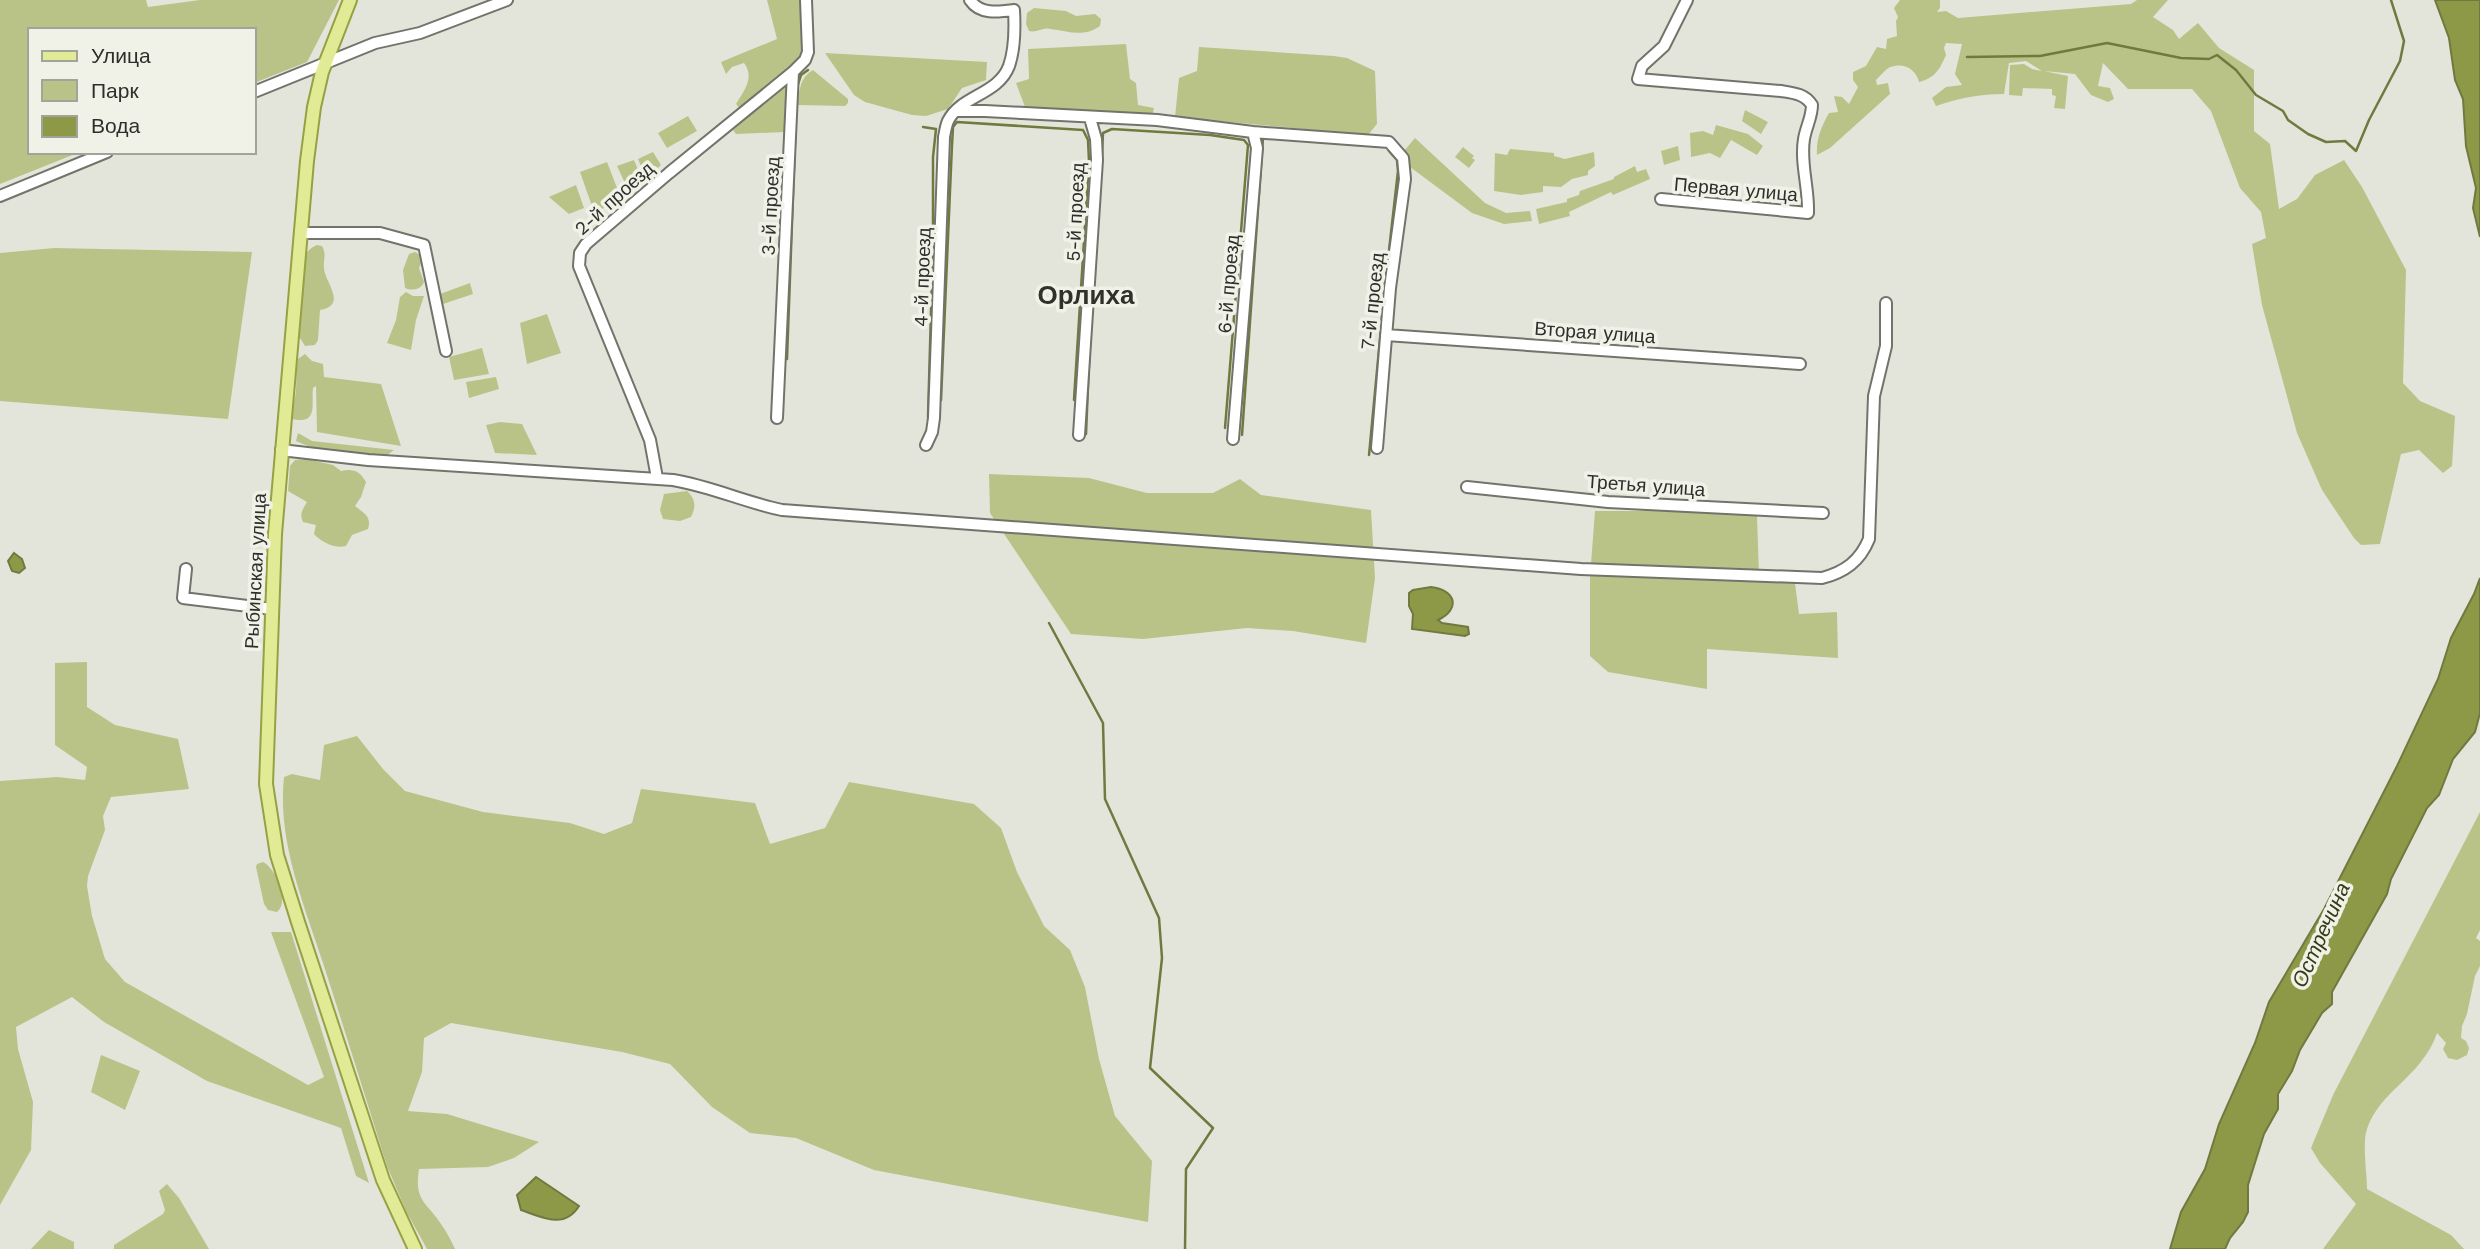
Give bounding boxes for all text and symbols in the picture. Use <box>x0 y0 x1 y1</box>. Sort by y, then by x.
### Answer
legend <box>28 28 256 154</box>
text: Улица <box>91 43 151 68</box>
text: Парк <box>91 78 139 103</box>
text: Вода <box>91 113 140 138</box>
street label: 3-й проезд <box>756 156 785 256</box>
street label: 2-й проезд <box>570 157 659 240</box>
street label: 5-й проезд <box>1061 162 1090 262</box>
street label: Первая улица <box>1673 173 1799 206</box>
street label: 4-й проезд <box>909 227 936 327</box>
street label: 6-й проезд <box>1213 234 1244 335</box>
street label: 7-й проезд <box>1356 251 1389 351</box>
district label: Орлиха <box>1038 280 1135 310</box>
street label: Вторая улица <box>1534 317 1657 348</box>
street label: Третья улица <box>1586 470 1706 501</box>
street label: Рыбинская улица <box>240 492 271 650</box>
water label: Остречина <box>2286 879 2355 991</box>

